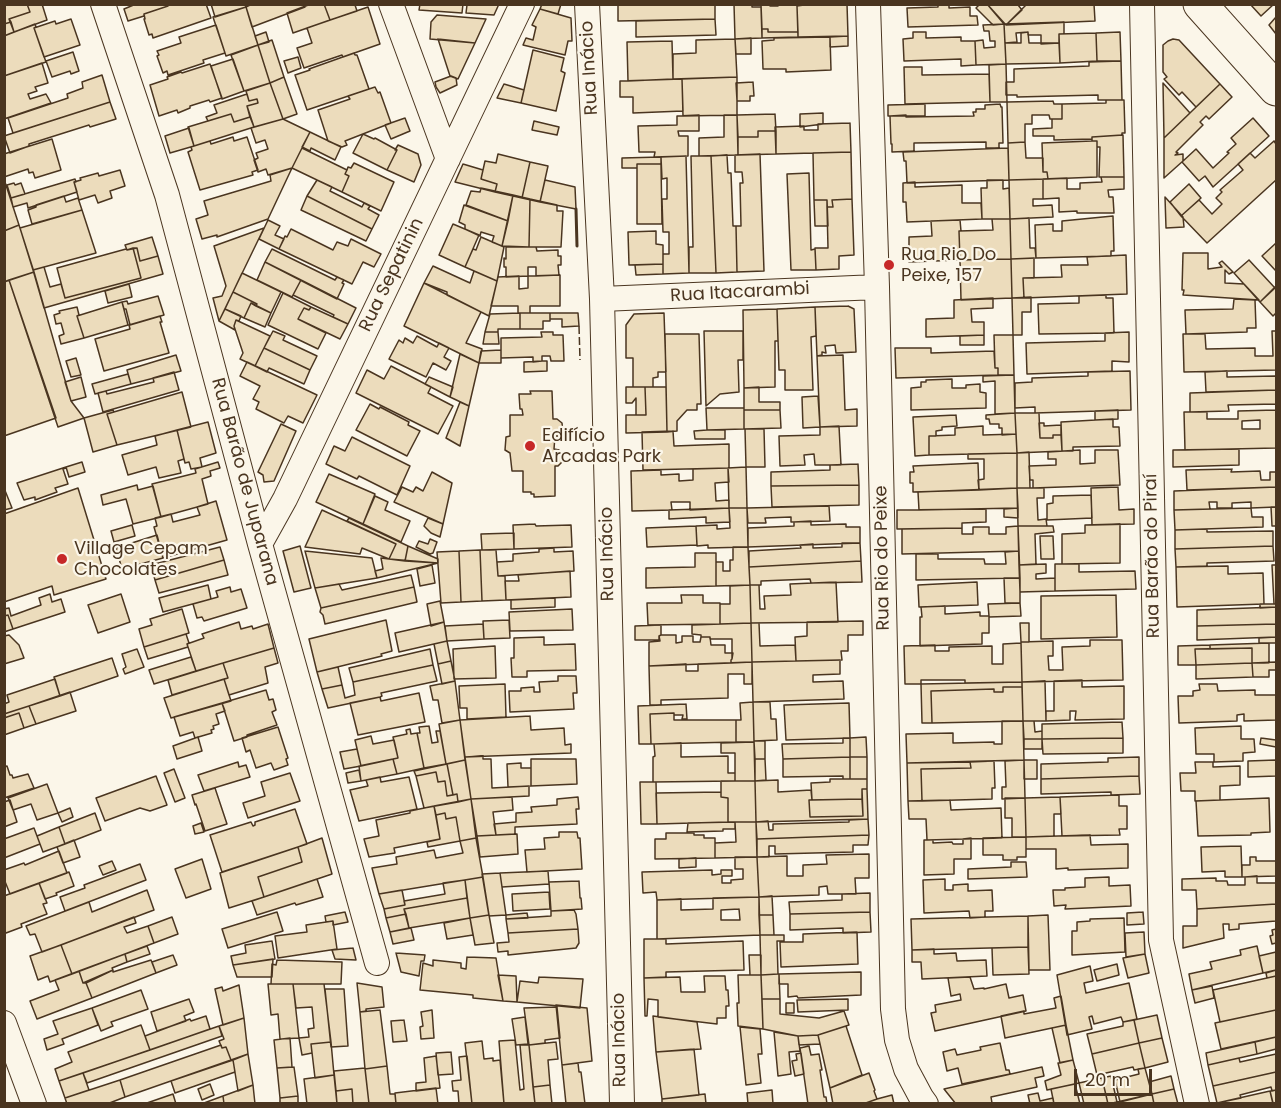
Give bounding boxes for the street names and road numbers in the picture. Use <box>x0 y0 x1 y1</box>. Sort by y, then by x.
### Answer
street label: Rua Inácio <box>577 20 603 116</box>
street label: Rua Sepatinin <box>355 215 429 335</box>
street label: Rua Itacarambi <box>670 279 810 307</box>
street label: Rua Barão de Juparana <box>206 376 282 588</box>
street label: Rua Barão do Piraí <box>1141 474 1165 638</box>
street label: Rua Rio do Peixe <box>871 485 895 631</box>
street label: Rua Inácio <box>596 507 620 601</box>
street label: Rua Inácio <box>608 993 632 1087</box>

